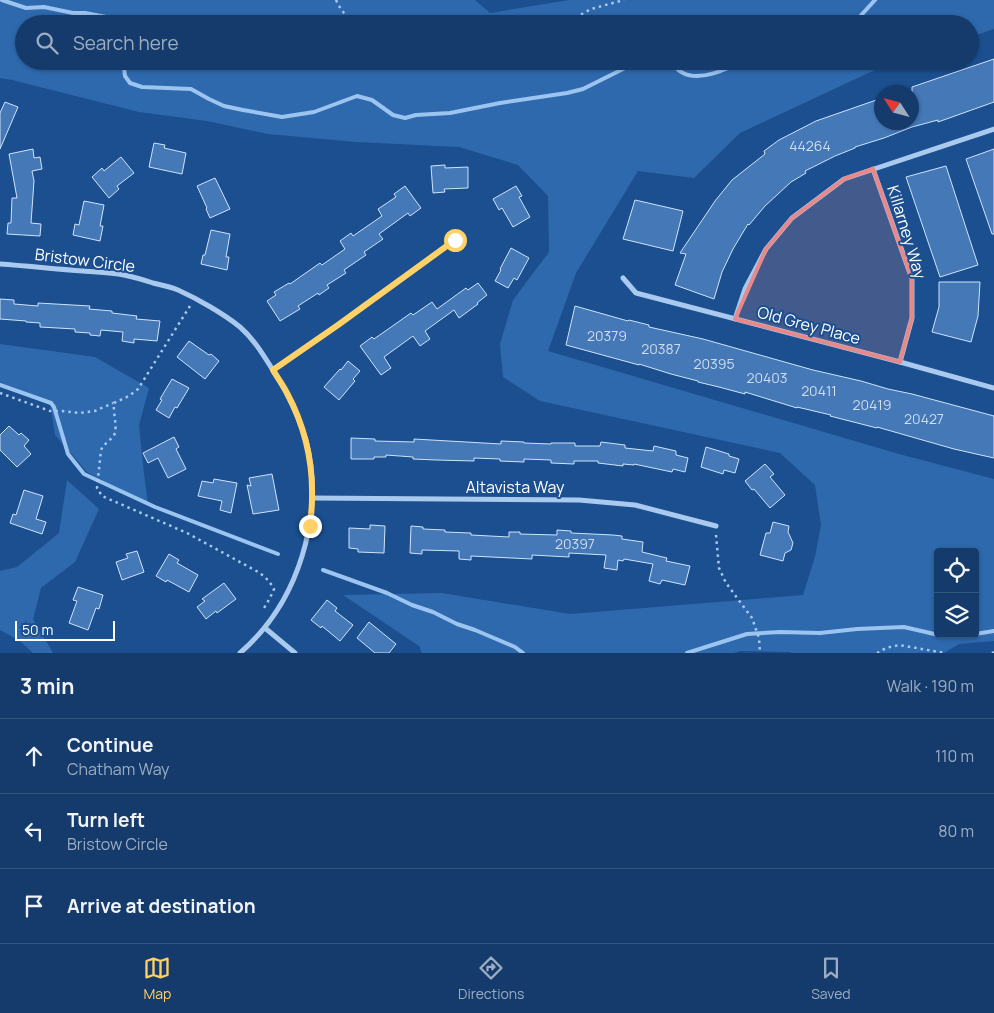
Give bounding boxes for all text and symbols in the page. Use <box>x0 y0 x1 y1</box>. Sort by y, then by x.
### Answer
search box <box>15 15 979 70</box>
icon: search <box>33 29 61 57</box>
text: Search here <box>73 30 179 56</box>
north arrow <box>874 85 919 130</box>
house number: 44264 <box>789 136 831 155</box>
street label: Killarney Way <box>882 183 932 282</box>
route start <box>444 229 467 252</box>
street label: Bristow Circle <box>34 243 136 277</box>
street label: Old Grey Place <box>755 301 863 349</box>
house number: 20379 <box>587 326 627 345</box>
house number: 20387 <box>641 339 681 358</box>
house number: 20395 <box>693 354 735 373</box>
house number: 20403 <box>746 368 788 387</box>
house number: 20411 <box>801 381 837 400</box>
house number: 20419 <box>853 395 891 414</box>
house number: 20427 <box>904 409 944 428</box>
street label: Altavista Way <box>466 476 565 498</box>
route end <box>299 515 322 538</box>
house number: 20397 <box>555 534 595 553</box>
map controls <box>934 548 979 638</box>
button: locate <box>934 548 979 593</box>
button: layers <box>934 593 979 638</box>
scale bar <box>15 618 115 641</box>
text: 50 m <box>22 620 53 639</box>
text: 3 min <box>20 672 74 700</box>
text: Walk · 190 m <box>886 675 974 697</box>
text: Continue <box>67 732 153 758</box>
icon: ahead <box>20 742 48 770</box>
text: 110 m <box>935 745 974 767</box>
text: Chatham Way <box>67 758 170 780</box>
text: Turn left <box>67 807 145 833</box>
icon: left <box>20 817 48 845</box>
text: 80 m <box>938 820 974 842</box>
text: Bristow Circle <box>67 833 168 855</box>
icon: arrive <box>20 892 48 920</box>
text: Arrive at destination <box>67 893 256 919</box>
tab: Map <box>143 954 171 1003</box>
tab: Directions <box>458 954 524 1003</box>
tab: Saved <box>811 954 851 1003</box>

